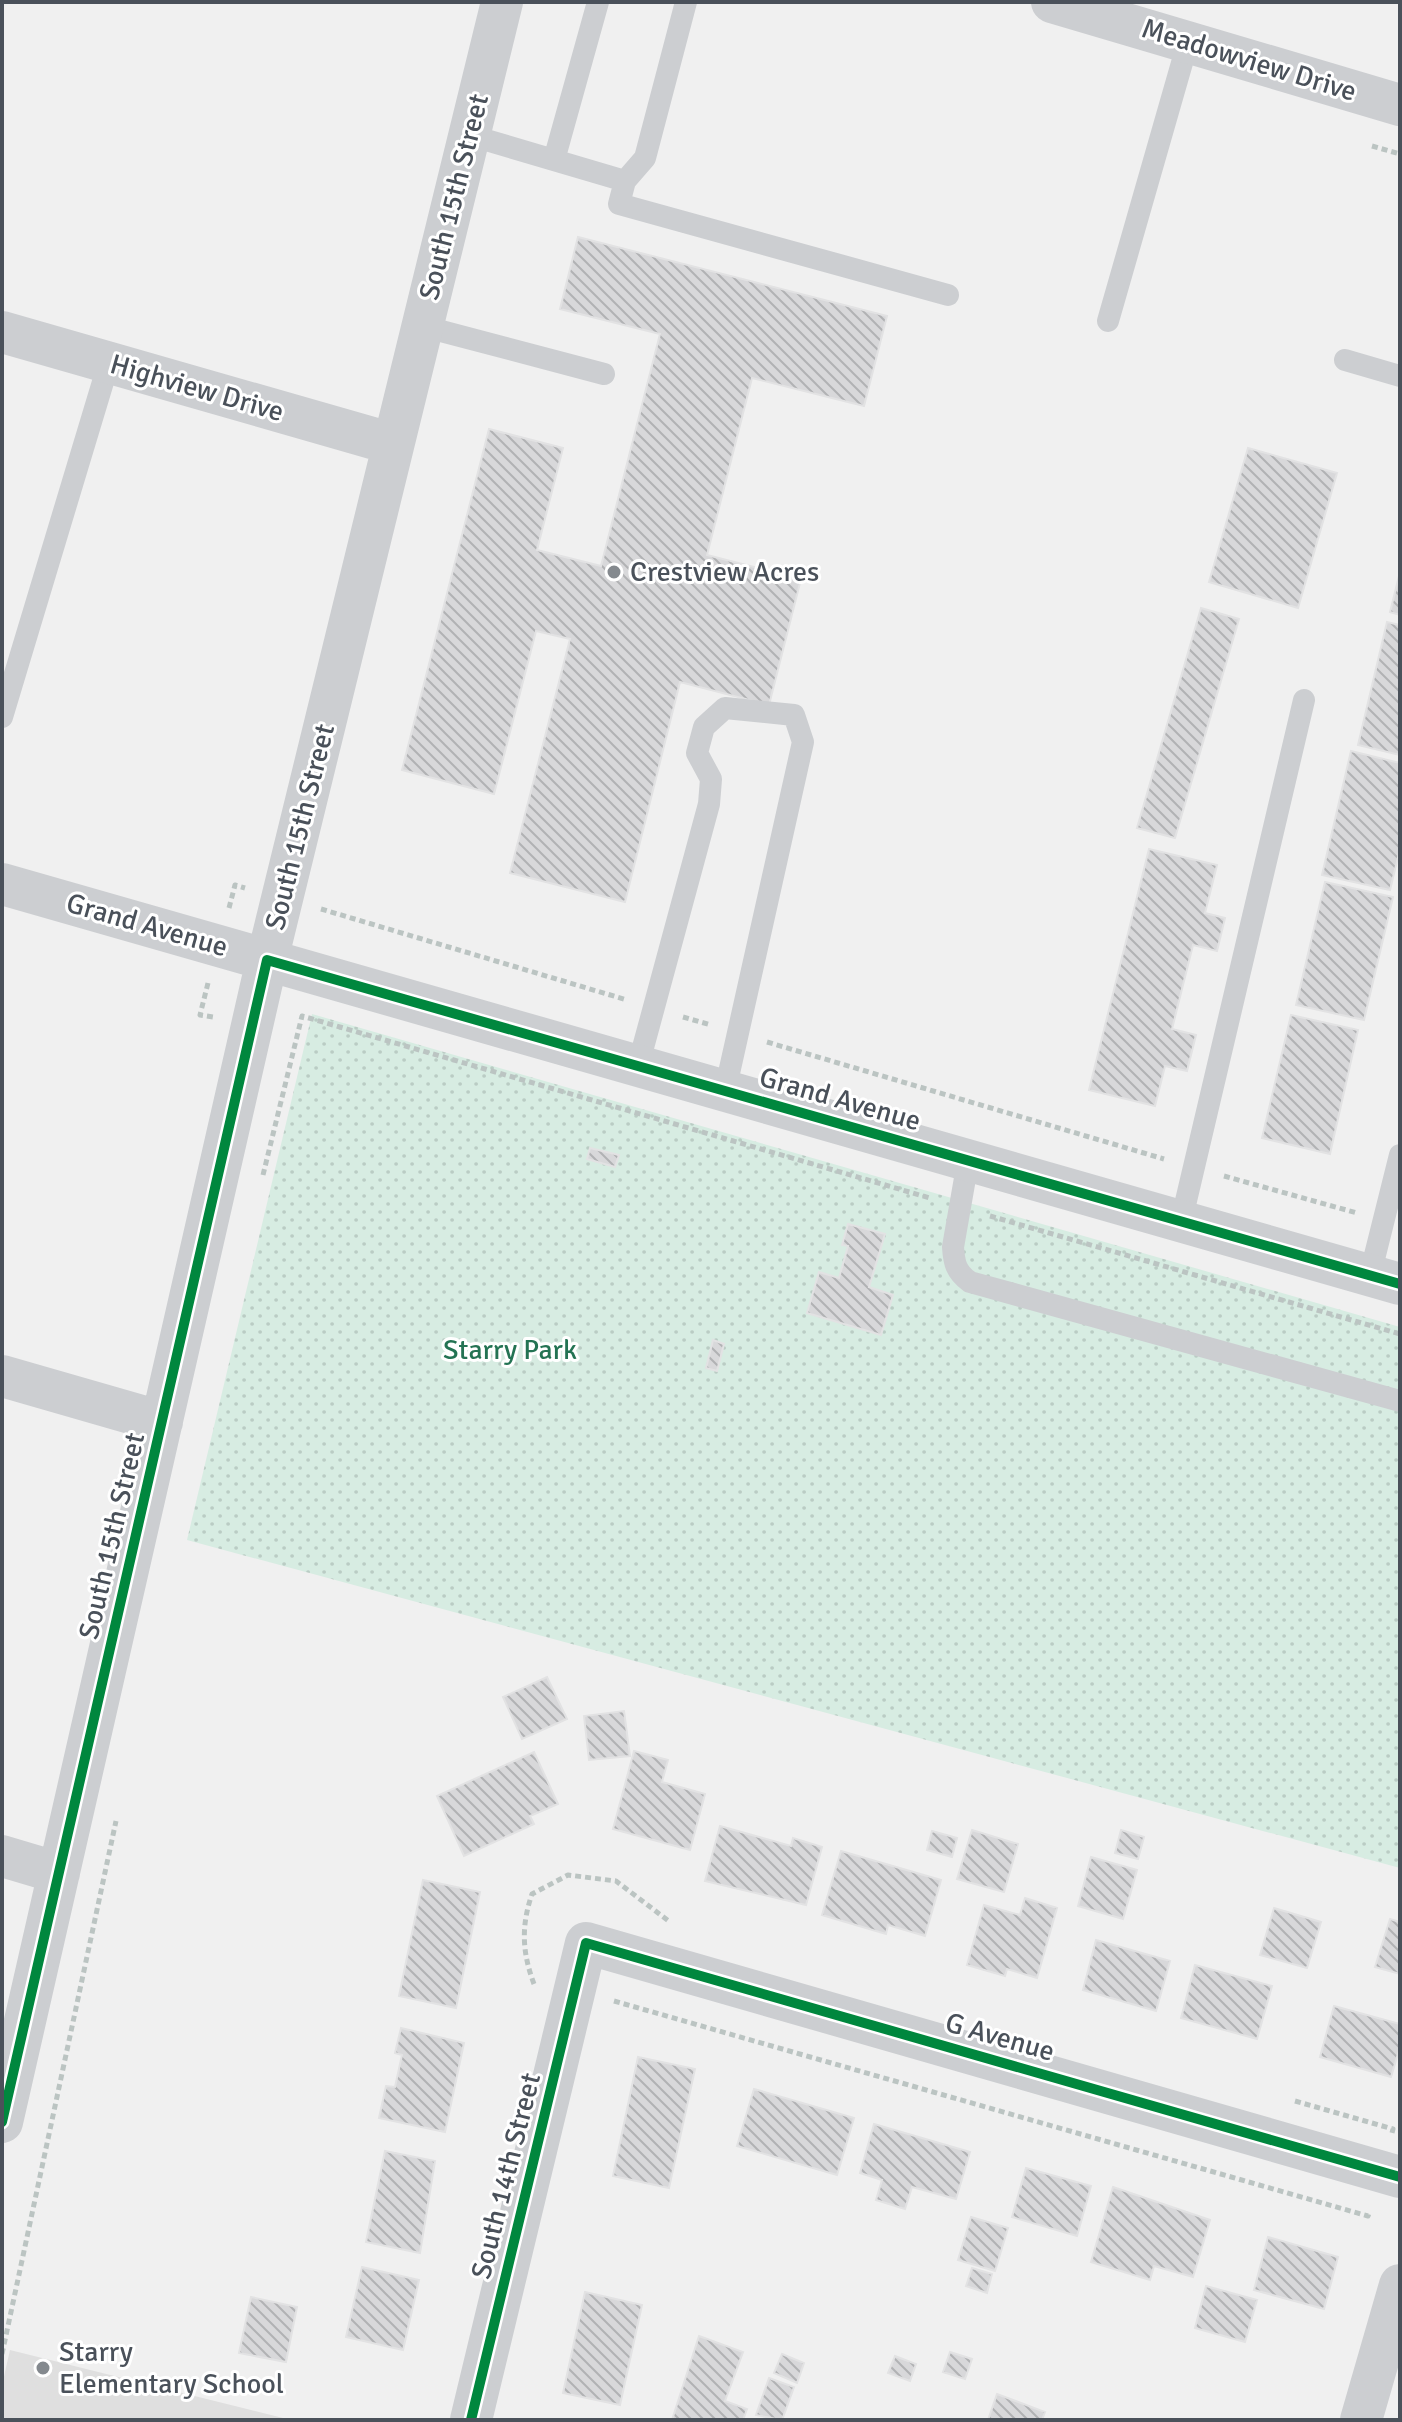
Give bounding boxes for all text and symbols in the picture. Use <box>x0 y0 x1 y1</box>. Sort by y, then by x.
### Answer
street label: Meadowview Drive <box>1138 11 1360 109</box>
street label: South 15th Street <box>412 90 496 304</box>
street label: Highview Drive <box>106 347 288 429</box>
place label: Crestview Acres <box>630 555 819 589</box>
marker: Crestview Acres <box>605 563 623 581</box>
street label: South 15th Street <box>258 720 342 934</box>
street label: Grand Avenue <box>62 886 232 964</box>
street label: Grand Avenue <box>755 1060 925 1138</box>
park label: Starry Park <box>443 1333 577 1367</box>
street label: South 15th Street <box>72 1429 152 1643</box>
street label: G Avenue <box>942 2005 1058 2069</box>
street label: South 14th Street <box>464 2069 548 2283</box>
place label: Starry Elementary School <box>59 2335 284 2401</box>
marker: Starry Elementary School <box>34 2359 52 2377</box>

